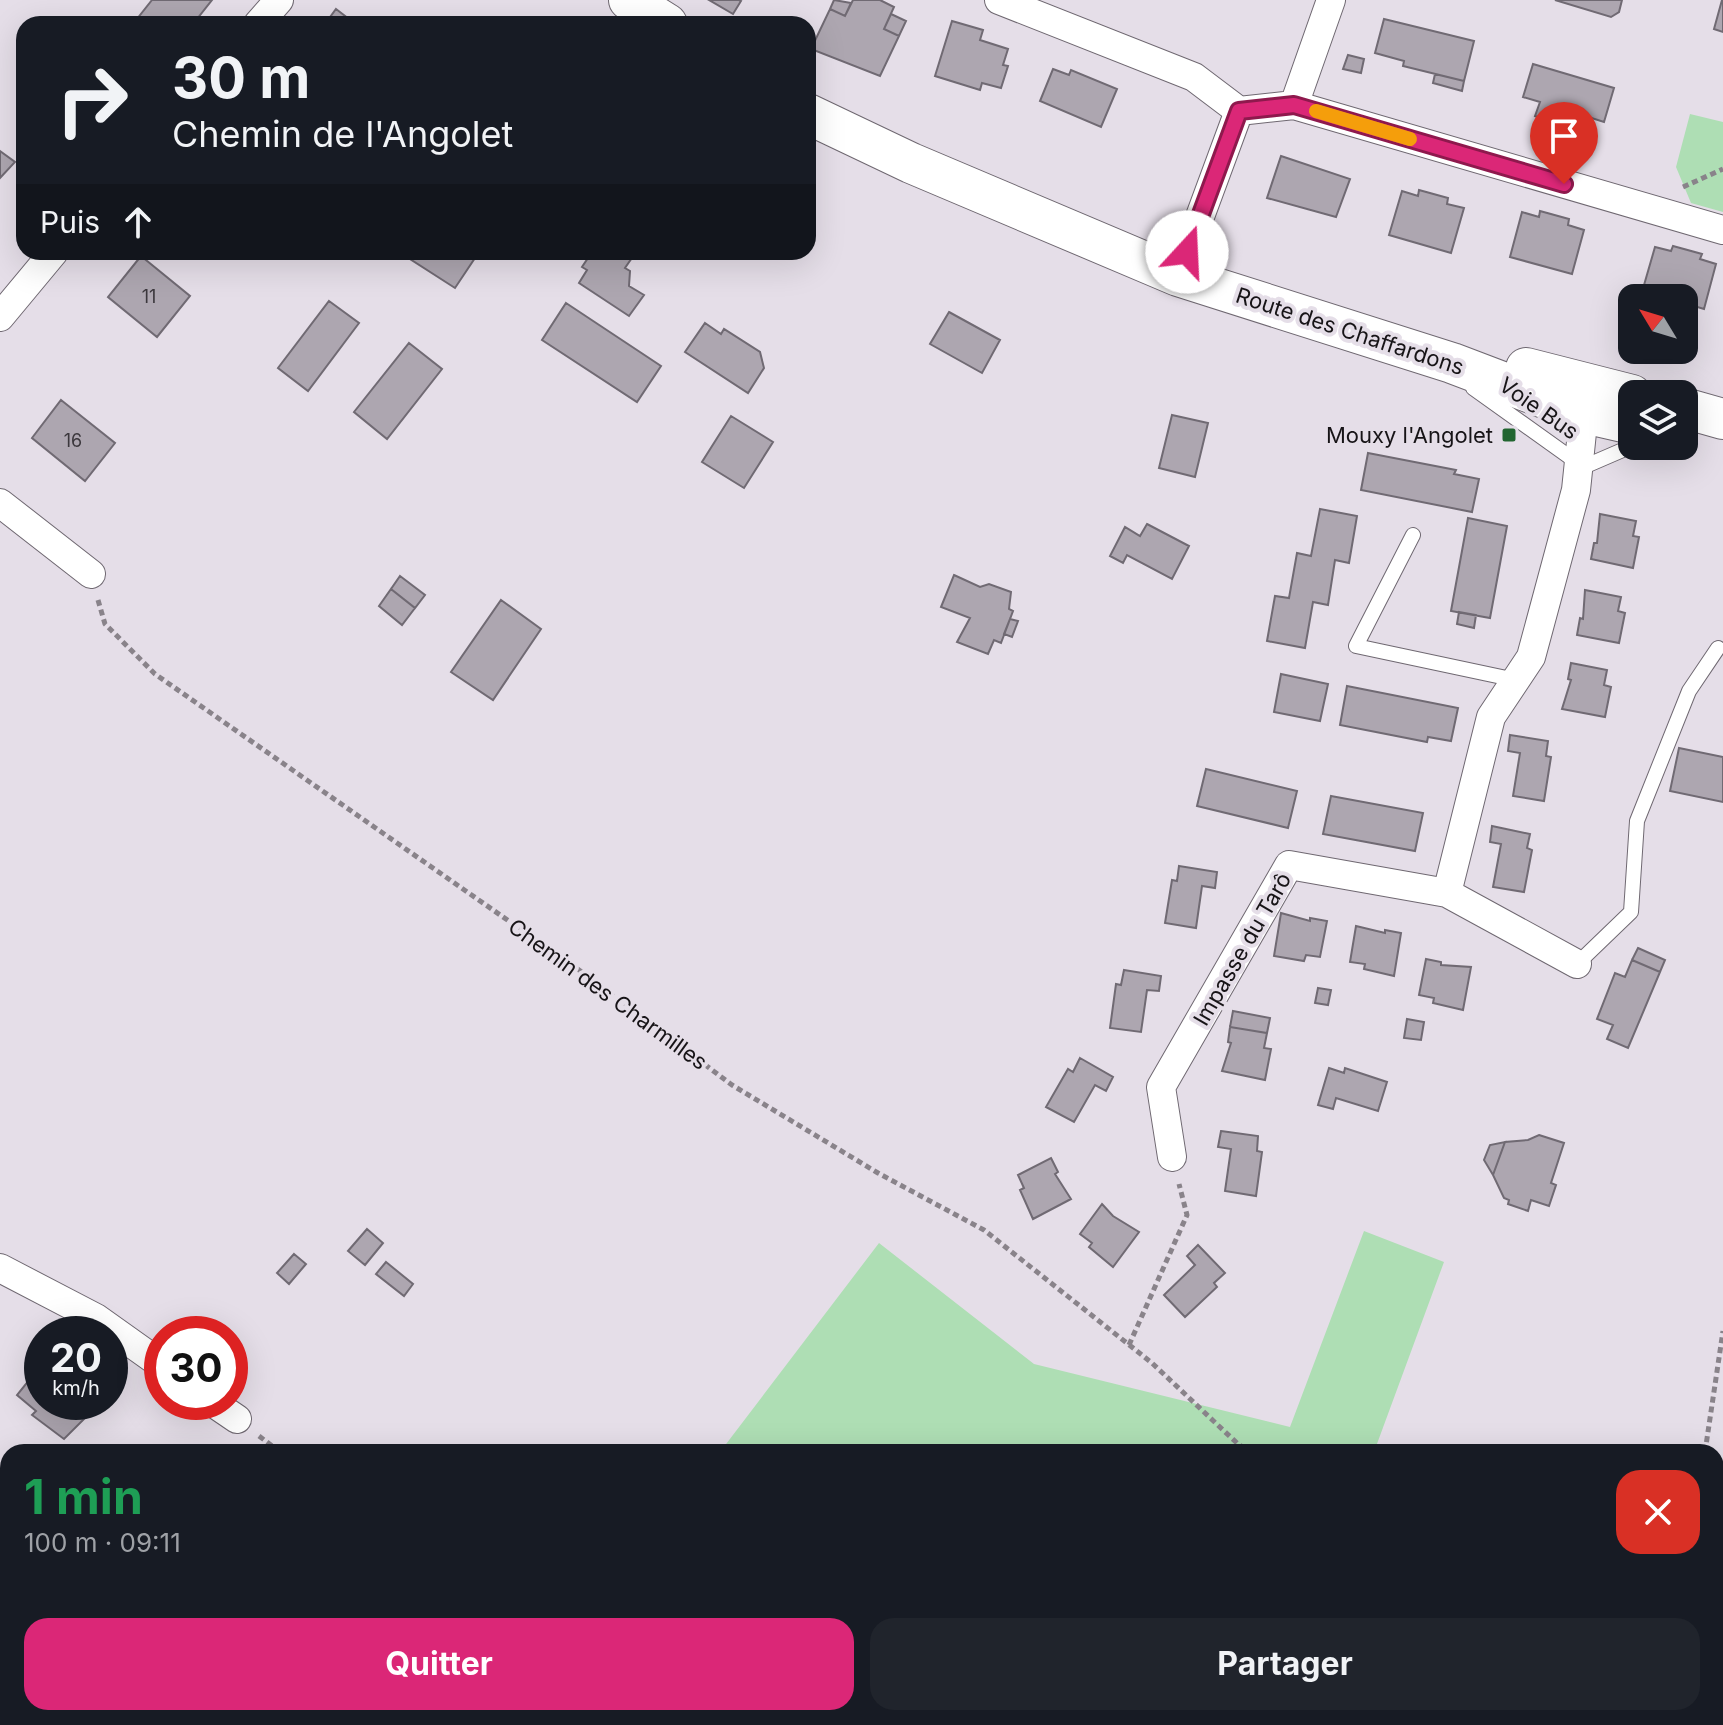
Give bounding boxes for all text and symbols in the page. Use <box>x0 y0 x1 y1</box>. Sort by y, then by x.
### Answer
text: 30 m <box>172 44 310 112</box>
icon: right <box>40 48 144 152</box>
pin <box>1530 102 1598 184</box>
text: Chemin de l'Angolet <box>172 112 513 156</box>
icon: arrive <box>1542 114 1586 158</box>
icon: ahead <box>116 200 160 244</box>
text: Puis <box>40 204 100 240</box>
position arrow <box>1145 210 1229 294</box>
street label: Route des Chaffardons <box>1233 282 1467 380</box>
north arrow <box>1618 284 1698 364</box>
map controls <box>1618 284 1698 460</box>
house number: 11 <box>142 286 156 307</box>
street label: Voie Bus <box>1494 371 1584 445</box>
button: layers <box>1618 380 1698 460</box>
place label: Mouxy l'Angolet <box>1326 422 1493 448</box>
marker: Mouxy l'Angolet <box>1500 426 1518 444</box>
house number: 16 <box>64 430 82 451</box>
street label: Impasse du Tarô <box>1188 868 1296 1030</box>
street label: Chemin des Charmilles <box>503 913 713 1075</box>
speed limit sign: 30 <box>144 1316 248 1420</box>
text: 20 <box>50 1333 102 1382</box>
text: km/h <box>52 1376 100 1400</box>
text: 1 min <box>24 1467 143 1526</box>
button: close <box>1616 1470 1700 1554</box>
text: 100 m · 09:11 <box>24 1527 181 1558</box>
button: Quitter <box>24 1618 854 1710</box>
button: Partager <box>870 1618 1700 1710</box>

